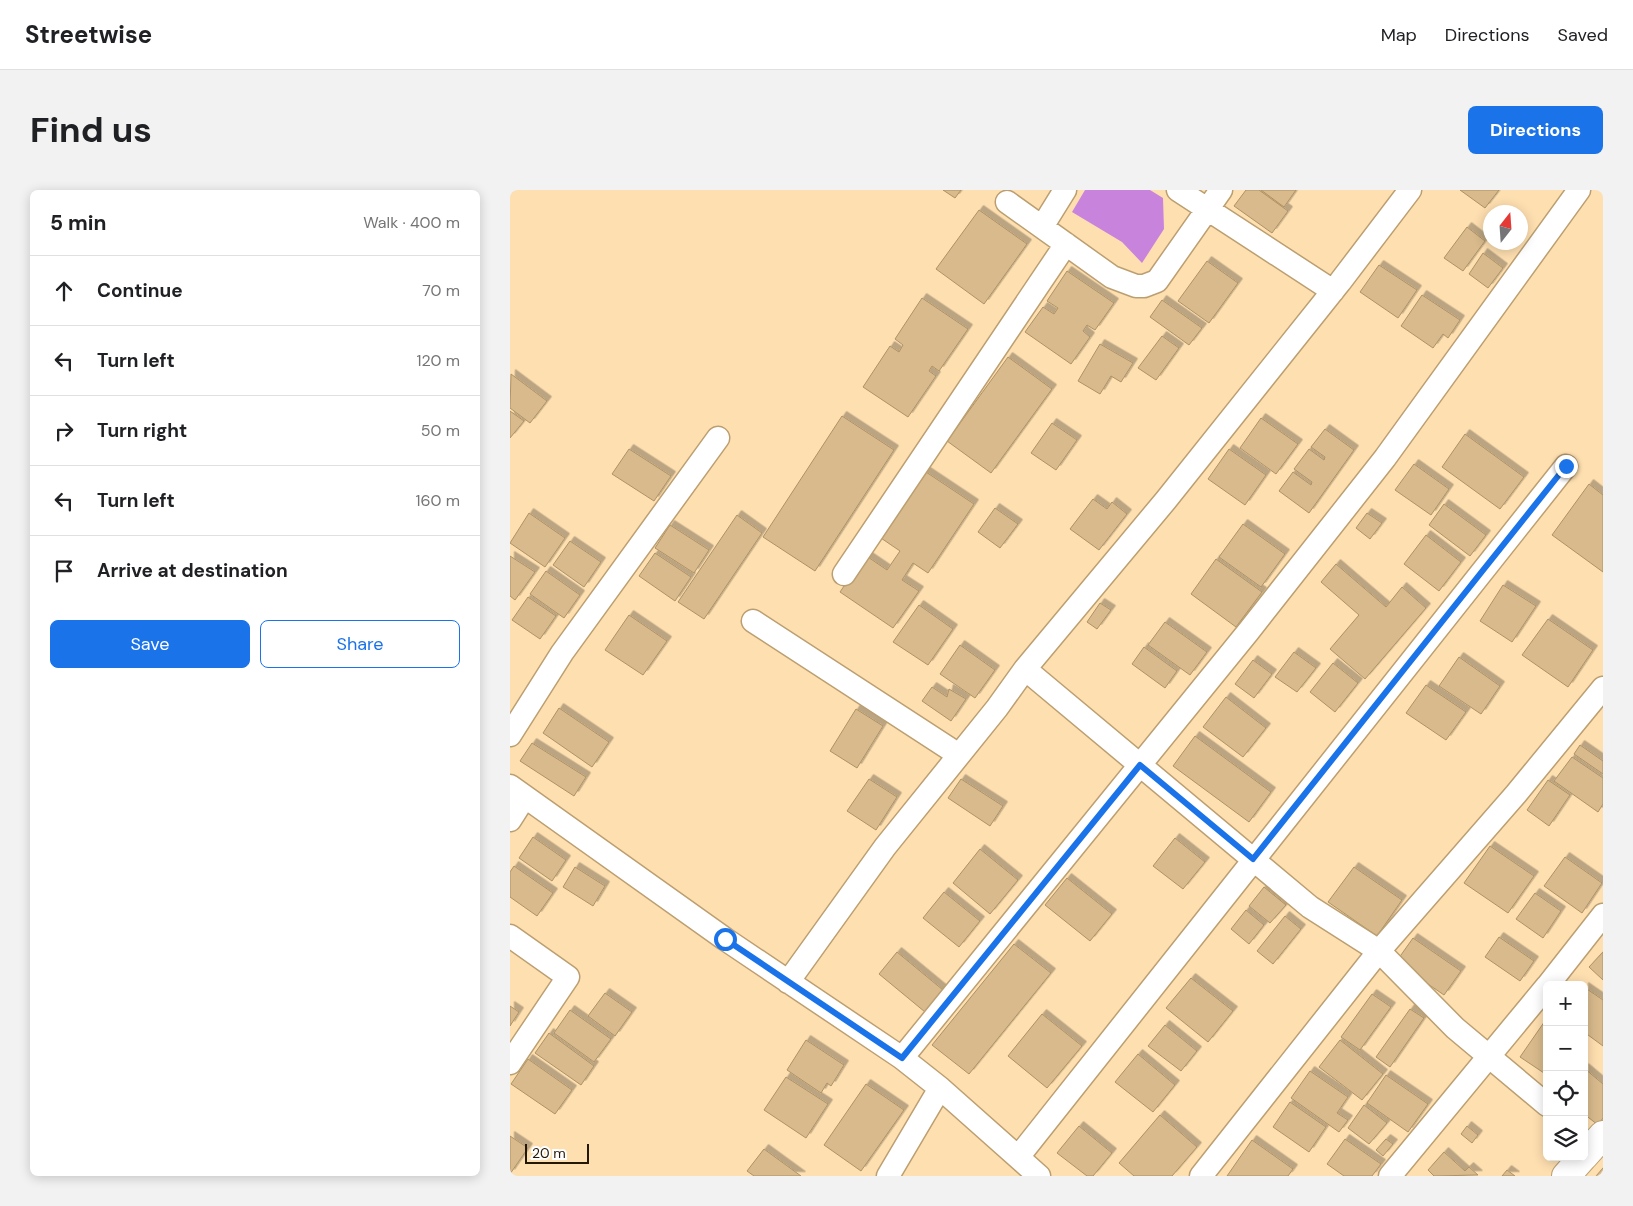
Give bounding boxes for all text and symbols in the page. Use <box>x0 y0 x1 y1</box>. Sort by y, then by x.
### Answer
text: Streetwise <box>25 19 152 50</box>
text: Map <box>1381 23 1417 47</box>
text: Directions <box>1445 23 1530 47</box>
text: Saved <box>1558 23 1608 47</box>
button: Directions <box>1468 106 1603 154</box>
text: Find us <box>30 107 152 153</box>
north arrow <box>1483 205 1528 250</box>
text: 5 min <box>50 209 106 237</box>
text: Walk · 400 m <box>363 212 460 233</box>
icon: ahead <box>50 277 78 305</box>
text: Continue <box>97 278 183 303</box>
text: 70 m <box>422 280 460 301</box>
icon: left <box>50 347 78 375</box>
text: Turn left <box>97 348 175 373</box>
text: 120 m <box>416 350 460 371</box>
icon: right <box>50 417 78 445</box>
text: Turn right <box>97 418 187 443</box>
text: 50 m <box>421 420 460 441</box>
route end <box>1555 455 1578 478</box>
icon: left <box>50 487 78 515</box>
text: Turn left <box>97 488 175 513</box>
text: 160 m <box>416 490 460 511</box>
icon: arrive <box>50 557 78 585</box>
text: Arrive at destination <box>97 558 288 583</box>
button: Save <box>50 620 250 668</box>
button: Share <box>260 620 460 668</box>
route start <box>714 928 737 951</box>
map controls <box>1543 981 1588 1161</box>
button: + <box>1543 981 1588 1026</box>
button: − <box>1543 1026 1588 1071</box>
button: locate <box>1543 1071 1588 1116</box>
button: layers <box>1543 1116 1588 1161</box>
scale bar <box>525 1141 589 1164</box>
text: 20 m <box>532 1144 566 1162</box>

